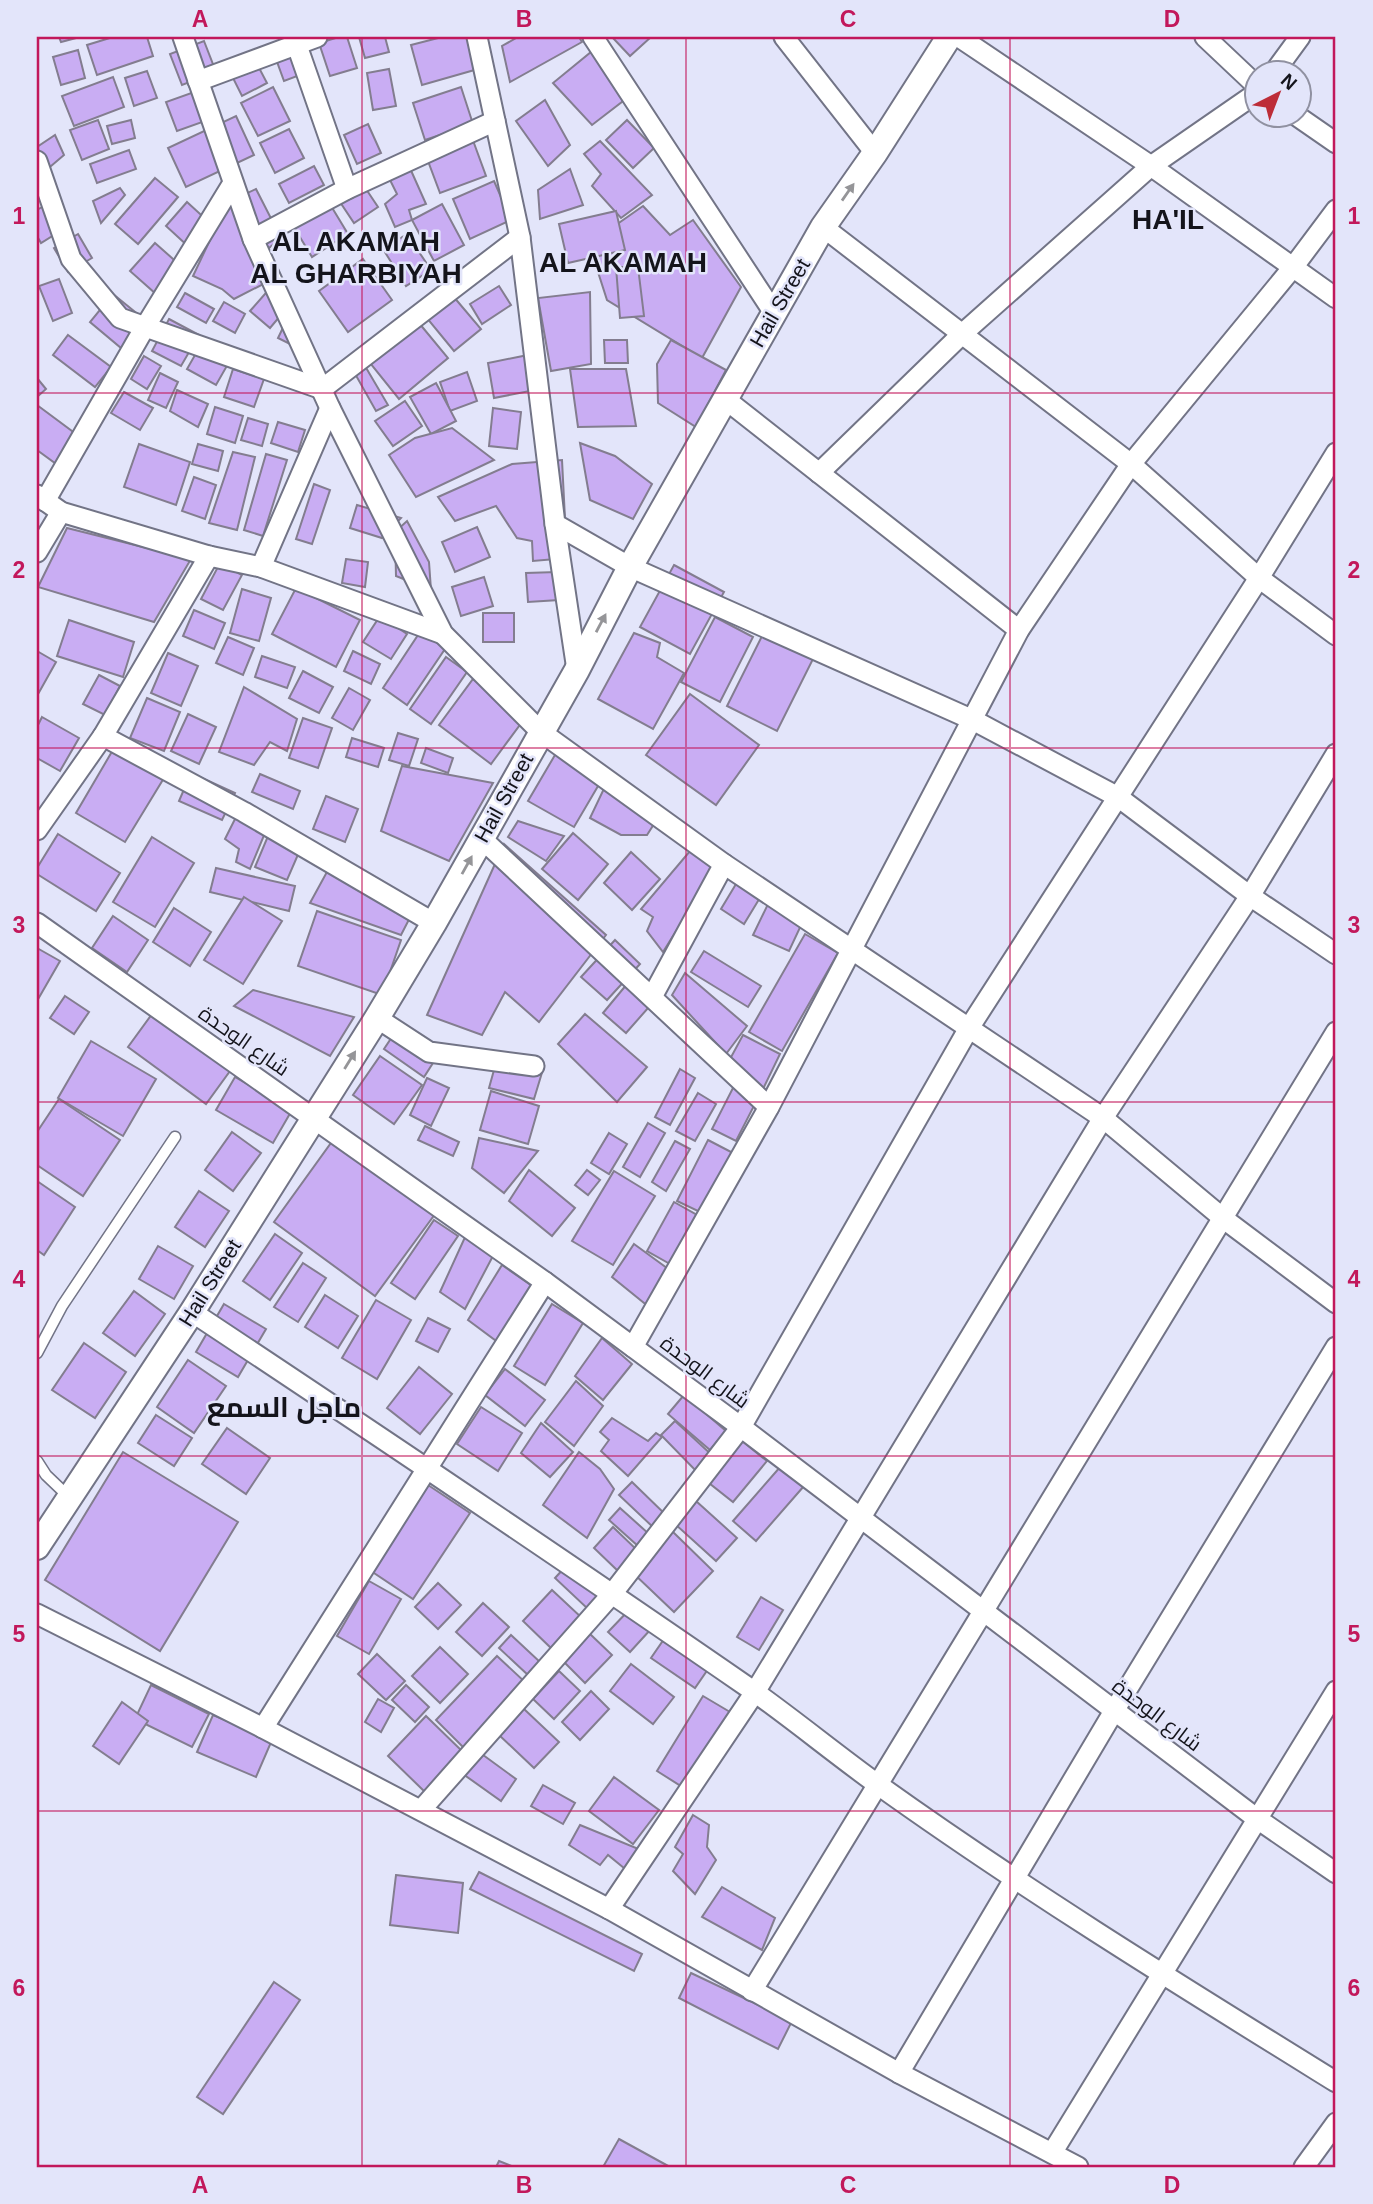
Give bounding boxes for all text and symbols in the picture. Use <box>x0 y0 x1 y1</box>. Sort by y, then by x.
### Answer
text: A <box>192 6 208 32</box>
text: B <box>516 6 532 32</box>
text: C <box>840 6 856 32</box>
text: D <box>1164 6 1180 32</box>
north arrow <box>1244 60 1314 130</box>
text: N <box>1277 69 1301 94</box>
one-way arrow <box>841 183 855 201</box>
text: 1 <box>13 203 26 229</box>
text: 1 <box>1348 203 1361 229</box>
district label: HA'IL <box>1132 204 1204 235</box>
district label: AL AKAMAH AL GHARBIYAH <box>250 226 462 289</box>
district label: AL AKAMAH <box>539 247 707 278</box>
street label: Hail Street <box>745 254 814 351</box>
text: 2 <box>13 557 25 583</box>
text: 2 <box>1348 557 1360 583</box>
one-way arrow <box>595 613 607 633</box>
street label: Hail Street <box>470 749 537 846</box>
one-way arrow <box>461 855 473 874</box>
text: 3 <box>13 912 25 938</box>
text: 3 <box>1348 912 1360 938</box>
street label: شارع الوحدة <box>193 1001 294 1083</box>
one-way arrow <box>344 1051 357 1070</box>
street label: Hail Street <box>174 1235 245 1330</box>
text: 4 <box>13 1266 26 1292</box>
text: 4 <box>1348 1266 1361 1292</box>
street label: شارع الوحدة <box>655 1331 754 1415</box>
district label: ماجل السمع <box>207 1392 361 1426</box>
text: 5 <box>13 1621 26 1647</box>
text: 5 <box>1348 1621 1361 1647</box>
street label: شارع الوحدة <box>1107 1674 1206 1758</box>
text: 6 <box>13 1975 25 2001</box>
text: 6 <box>1348 1975 1360 2001</box>
text: A <box>192 2172 208 2198</box>
text: B <box>516 2172 532 2198</box>
text: C <box>840 2172 856 2198</box>
text: D <box>1164 2172 1180 2198</box>

